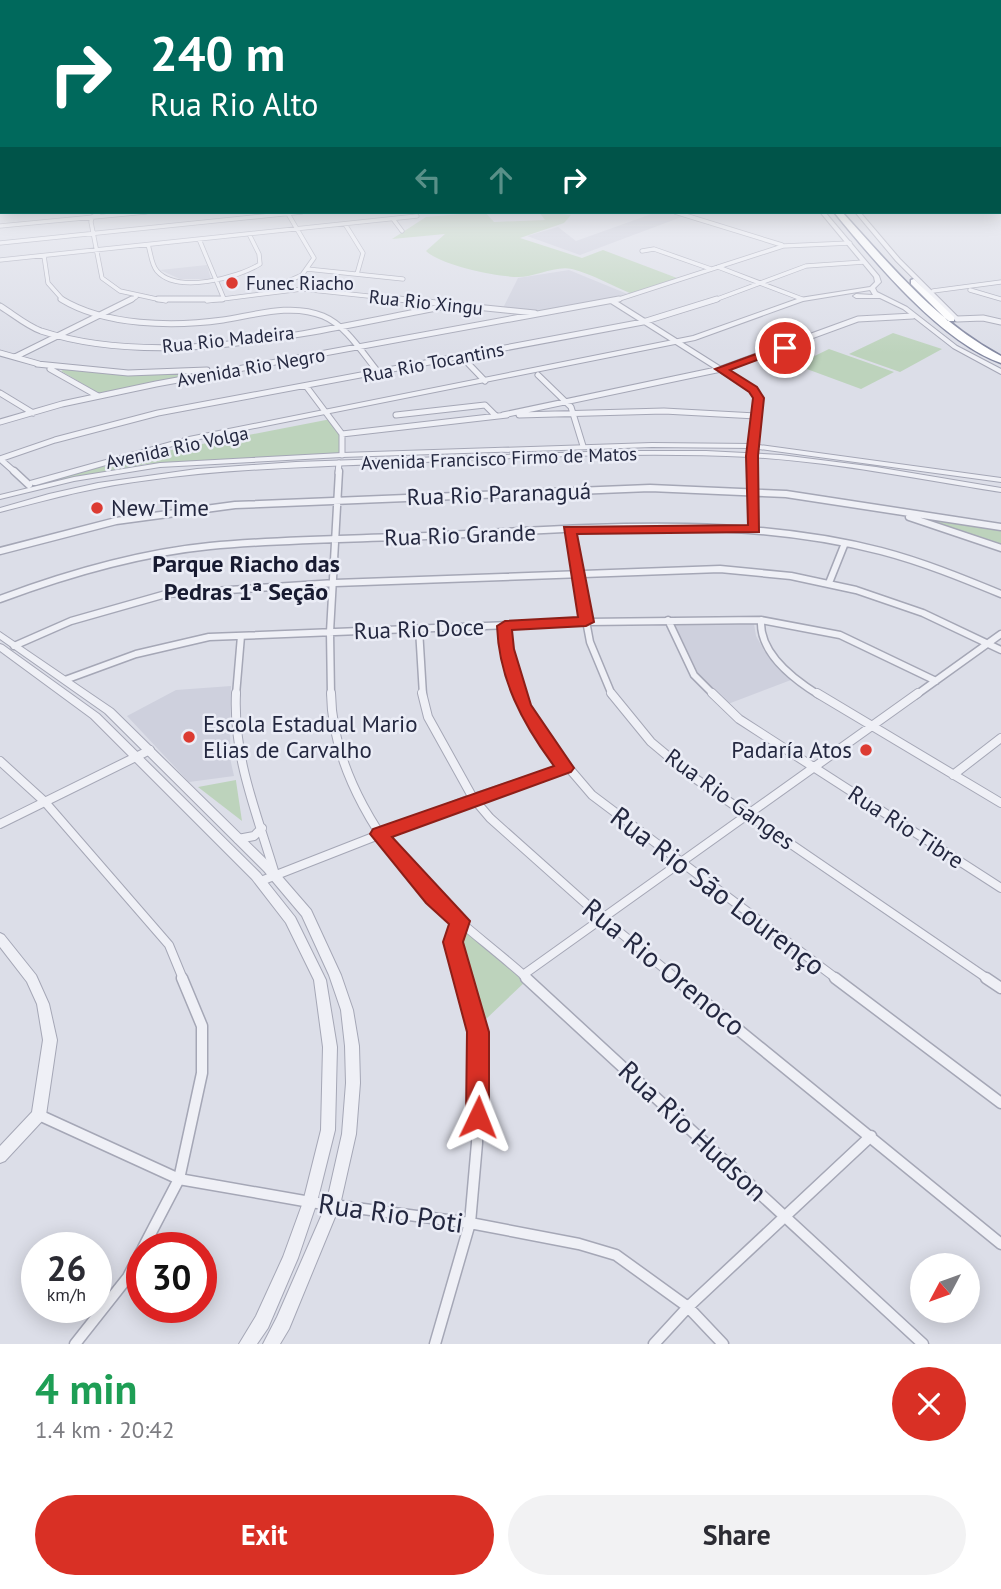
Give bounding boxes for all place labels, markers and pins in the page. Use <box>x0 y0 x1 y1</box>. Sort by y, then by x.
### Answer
place label: Funec Riacho <box>246 271 354 295</box>
marker: Funec Riacho <box>224 275 240 291</box>
pin <box>755 318 815 378</box>
place label: New Time <box>111 493 209 522</box>
marker: New Time <box>89 500 105 516</box>
place label: Escola Estadual Mario Elias de Carvalho <box>203 709 418 764</box>
marker: Escola Estadual Mario Elias de Carvalho <box>181 729 197 745</box>
place label: Padaría Atos <box>731 735 852 764</box>
marker: Padaría Atos <box>858 742 874 758</box>

